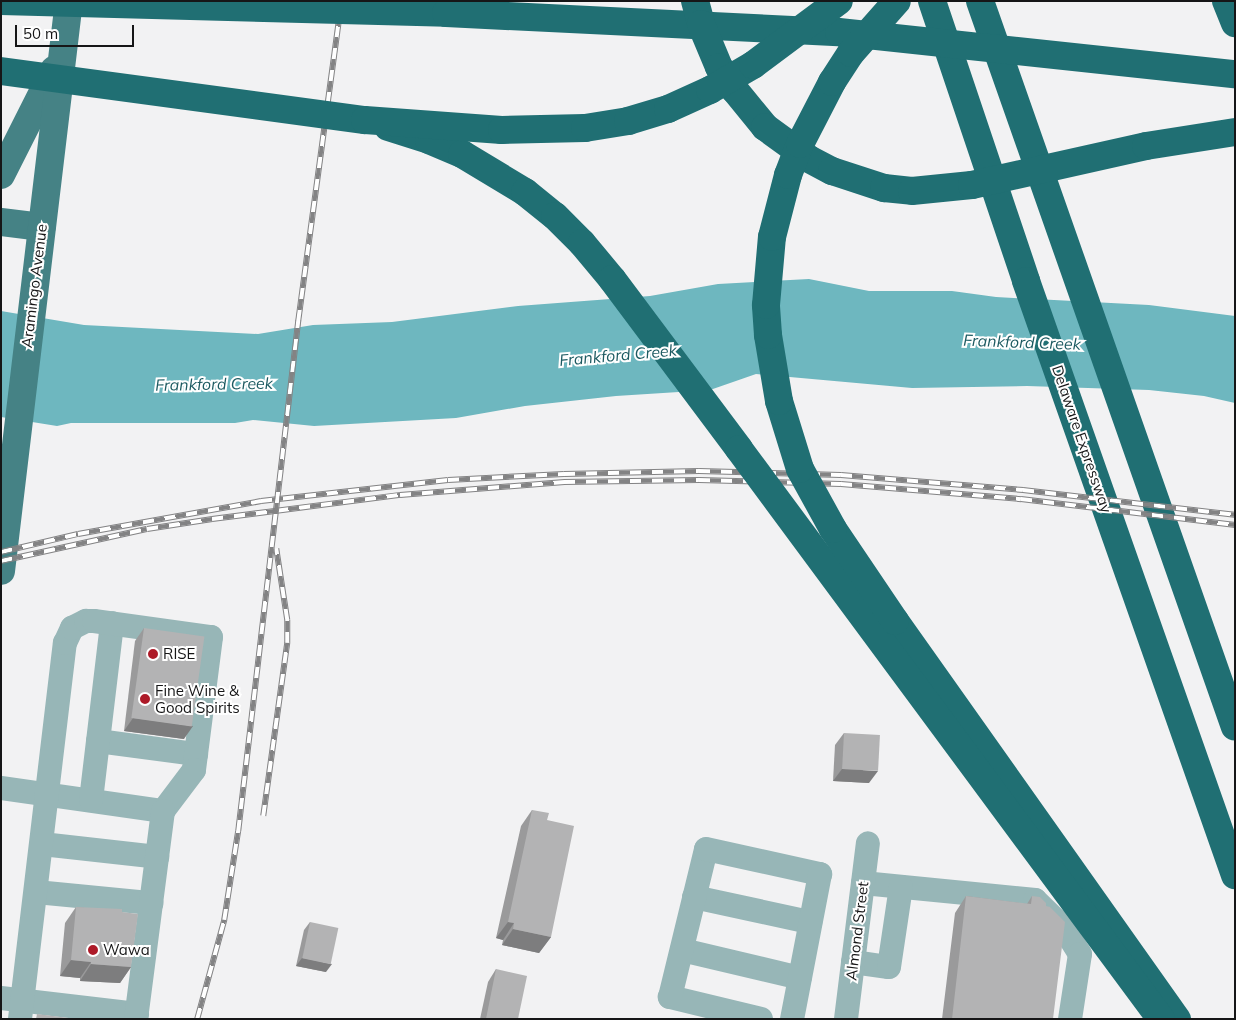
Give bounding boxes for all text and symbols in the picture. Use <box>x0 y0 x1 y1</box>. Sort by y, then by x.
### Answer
scale bar <box>18 15 136 47</box>
text: 50 m <box>23 24 58 43</box>
street label: Aramingo Avenue <box>17 223 51 349</box>
water label: Frankford Creek <box>963 330 1081 354</box>
water label: Frankford Creek <box>558 340 678 370</box>
street label: Delaware Expressway <box>1048 363 1116 515</box>
water label: Frankford Creek <box>155 373 273 395</box>
place label: RISE <box>163 645 195 663</box>
marker: RISE <box>147 648 159 660</box>
place label: Fine Wine & Good Spirits <box>155 681 240 716</box>
marker: Fine Wine & Good Spirits <box>139 693 151 705</box>
street label: Almond Street <box>842 881 872 981</box>
place label: Wawa <box>103 941 150 959</box>
marker: Wawa <box>87 944 99 956</box>

